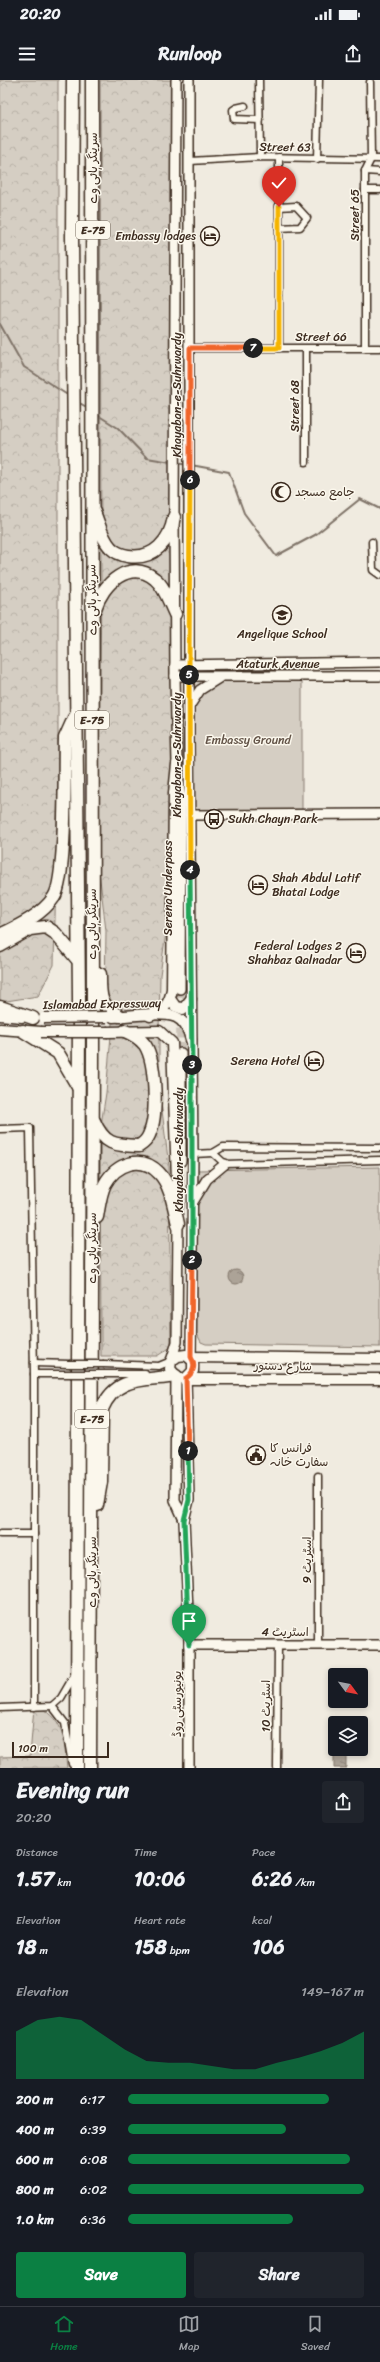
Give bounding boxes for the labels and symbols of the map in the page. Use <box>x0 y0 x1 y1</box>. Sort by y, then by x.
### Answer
street label: سرینگر ہائی وے <box>82 132 104 204</box>
street label: Street 63 <box>259 136 311 158</box>
pin <box>262 166 296 207</box>
street label: Street 65 <box>344 189 366 241</box>
road number: E-75 <box>76 221 110 239</box>
place label: Embassy lodges <box>115 225 196 247</box>
hotel icon: Embassy lodges <box>199 225 221 247</box>
street label: Street 66 <box>295 326 347 348</box>
street label: Khayaban-e-Suhrwardy <box>166 332 188 458</box>
pin: 7 <box>243 338 263 358</box>
street label: Street 68 <box>284 380 306 432</box>
pin: 6 <box>180 470 200 490</box>
mosque icon: جامع مسجد <box>270 481 292 503</box>
place label: جامع مسجد <box>295 481 355 503</box>
street label: سرینگر ہائی وے <box>80 564 104 636</box>
school or university icon: Angelique School <box>271 604 293 626</box>
place label: Angelique School <box>236 623 328 645</box>
street label: Ataturk Avenue <box>235 653 320 675</box>
pin: 5 <box>179 665 199 685</box>
street label: Khayaban-e-Suhrwardy <box>166 692 188 818</box>
road number: E-75 <box>75 711 109 729</box>
park label: Embassy Ground <box>205 729 292 751</box>
bus stop icon: Sukh Chayn Park <box>203 808 225 830</box>
place label: Sukh Chayn Park <box>228 808 318 830</box>
street label: Serena Underpass <box>157 840 179 936</box>
pin: 4 <box>180 860 200 880</box>
place label: Shah Abdul Latif Bhatai Lodge <box>272 867 362 903</box>
hotel icon: Shah Abdul Latif Bhatai Lodge <box>247 874 269 896</box>
street label: سرینگر ہائی وے <box>81 888 103 960</box>
place label: Federal Lodges 2 Shahbaz Qalnadar <box>248 935 343 971</box>
hotel icon: Federal Lodges 2 Shahbaz Qalnadar <box>345 942 367 964</box>
street label: Islamabad Expressway <box>42 992 162 1016</box>
place label: Serena Hotel <box>231 1050 301 1072</box>
hotel icon: Serena Hotel <box>303 1050 325 1072</box>
pin: 3 <box>182 1055 202 1075</box>
street label: Khayaban-e-Suhrwardy <box>168 1087 190 1213</box>
street label: سرینگر ہائی وے <box>81 1212 103 1284</box>
pin: 2 <box>182 1250 202 1270</box>
street label: شارع دستور <box>253 1354 312 1378</box>
road number: E-75 <box>75 1410 109 1428</box>
place label: فرانس کا سفارت خانہ <box>270 1437 328 1473</box>
pin: 1 <box>178 1441 198 1461</box>
public building icon: فرانس کا سفارت خانہ <box>245 1444 267 1466</box>
street label: سرینگر ہائی وے <box>81 1536 103 1608</box>
street label: اسٹریٹ 9 <box>296 1536 318 1584</box>
pin <box>172 1604 206 1645</box>
street label: اسٹریٹ 4 <box>261 1621 309 1643</box>
north arrow <box>328 1668 368 1708</box>
street label: یونیورسٹی روڈ <box>166 1671 188 1737</box>
street label: اسٹریٹ 10 <box>255 1680 277 1732</box>
scale bar <box>12 1740 109 1759</box>

